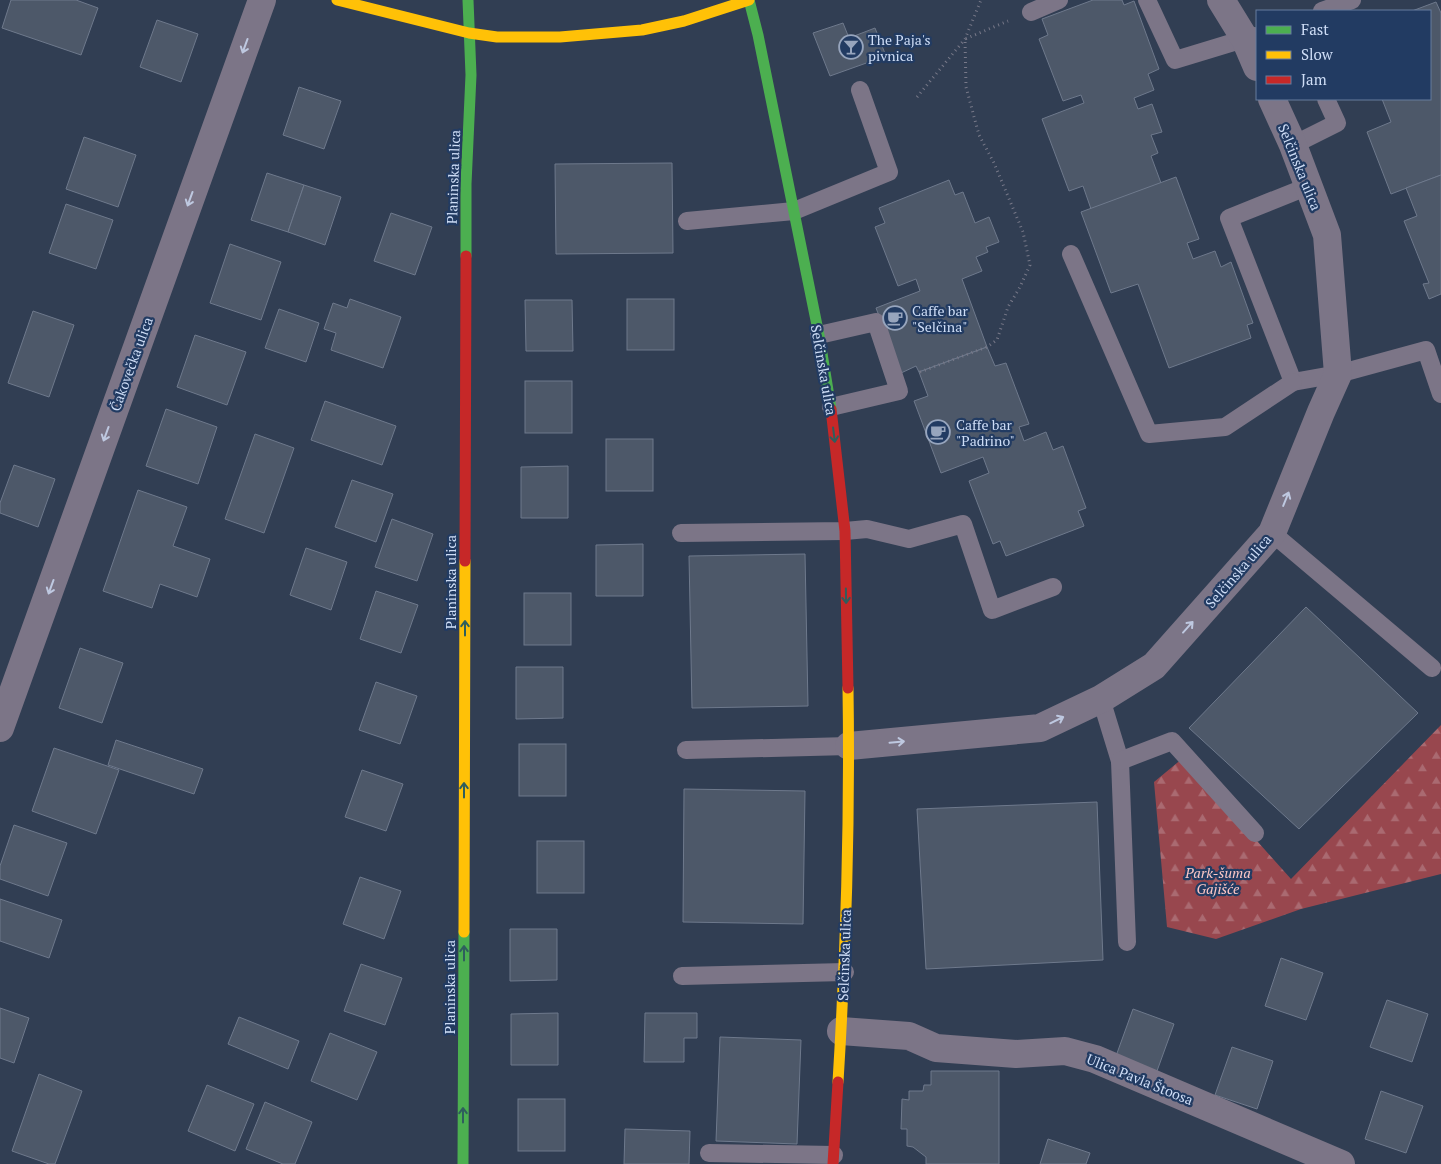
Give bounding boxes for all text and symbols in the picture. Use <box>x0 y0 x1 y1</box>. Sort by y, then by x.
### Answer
legend <box>1256 10 1431 100</box>
text: Fast <box>1301 19 1329 39</box>
place label: The Paja's pivnica <box>868 30 931 65</box>
bar icon: The Paja's pivnica <box>838 34 864 60</box>
one-way arrow <box>240 38 249 53</box>
text: Slow <box>1301 44 1334 64</box>
text: Jam <box>1301 69 1327 89</box>
street label: Selčinska ulica <box>1274 121 1326 213</box>
street label: Planinska ulica <box>442 130 464 224</box>
one-way arrow <box>185 191 194 206</box>
place label: Caffe bar "Selčina" <box>912 301 969 336</box>
cafe icon: Caffe bar "Selčina" <box>882 305 908 331</box>
street label: Čakovečka ulica <box>105 314 157 414</box>
street label: Selčinska ulica <box>807 323 841 417</box>
place label: Caffe bar "Padrino" <box>956 415 1015 450</box>
cafe icon: Caffe bar "Padrino" <box>925 419 951 445</box>
one-way arrow <box>101 426 110 441</box>
one-way arrow <box>829 426 839 442</box>
one-way arrow <box>1282 492 1291 507</box>
street label: Selčinska ulica <box>1201 530 1275 612</box>
street label: Planinska ulica <box>441 535 460 629</box>
one-way arrow <box>46 579 55 594</box>
one-way arrow <box>842 588 851 604</box>
one-way arrow <box>460 620 469 636</box>
one-way arrow <box>1182 621 1194 634</box>
one-way arrow <box>1049 715 1064 724</box>
one-way arrow <box>889 737 905 746</box>
one-way arrow <box>459 783 469 799</box>
park label: Park-šuma Gajišće <box>1184 863 1251 898</box>
street label: Selčinska ulica <box>833 909 855 1001</box>
street label: Planinska ulica <box>440 940 459 1034</box>
one-way arrow <box>459 945 469 962</box>
street label: Ulica Pavla Štoosa <box>1084 1049 1196 1109</box>
one-way arrow <box>458 1108 468 1124</box>

